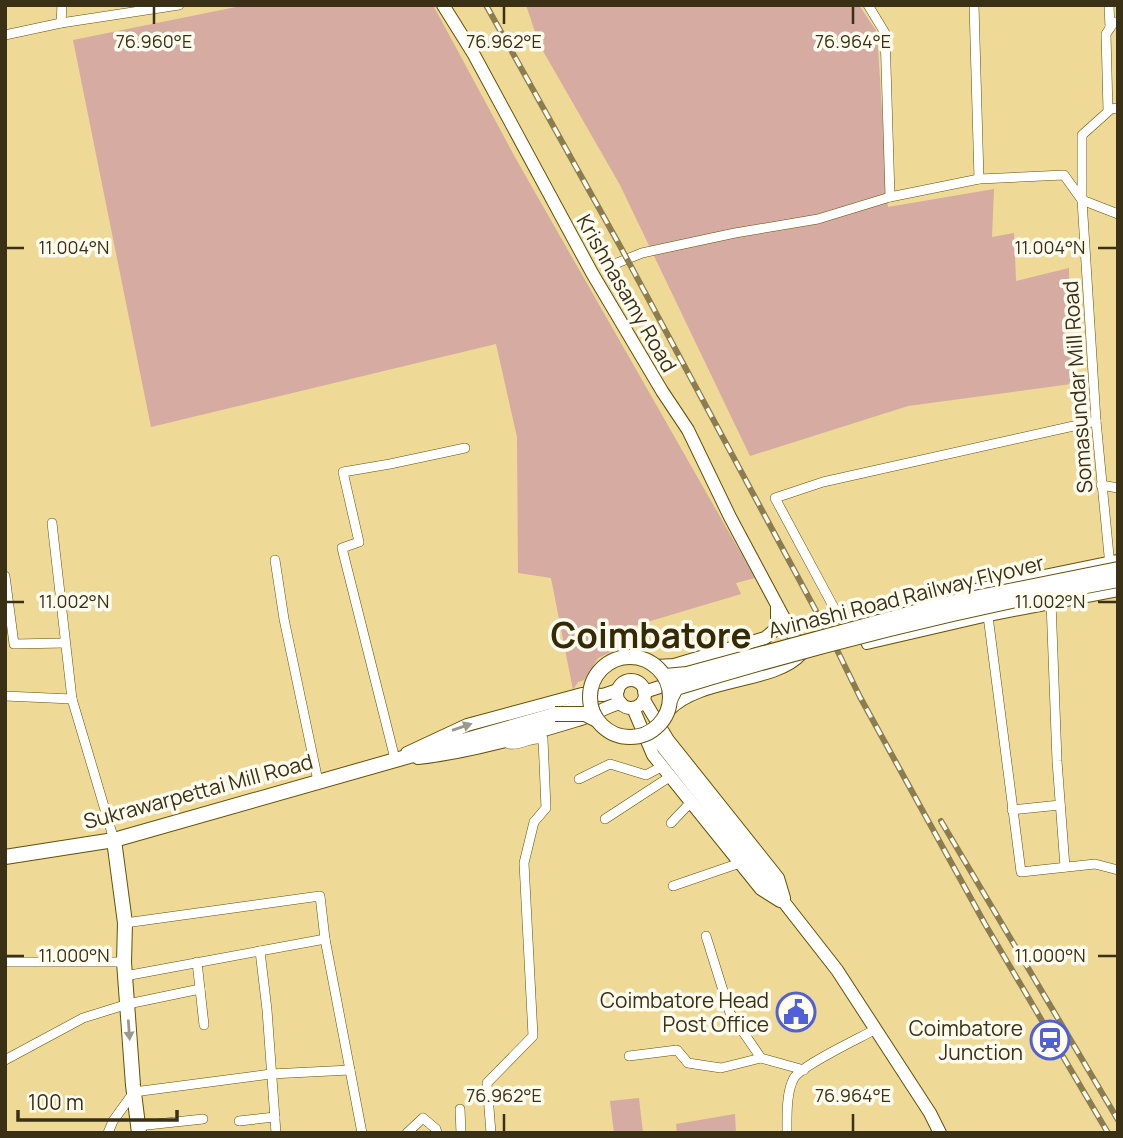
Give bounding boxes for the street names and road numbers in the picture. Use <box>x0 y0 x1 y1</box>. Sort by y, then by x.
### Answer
street label: Krishnasamy Road <box>570 209 684 377</box>
street label: Somasundar Mill Road <box>1056 280 1098 494</box>
street label: Avinashi Road Railway Flyover <box>765 548 1047 644</box>
street label: Sukrawarpettai Mill Road <box>80 747 316 835</box>

